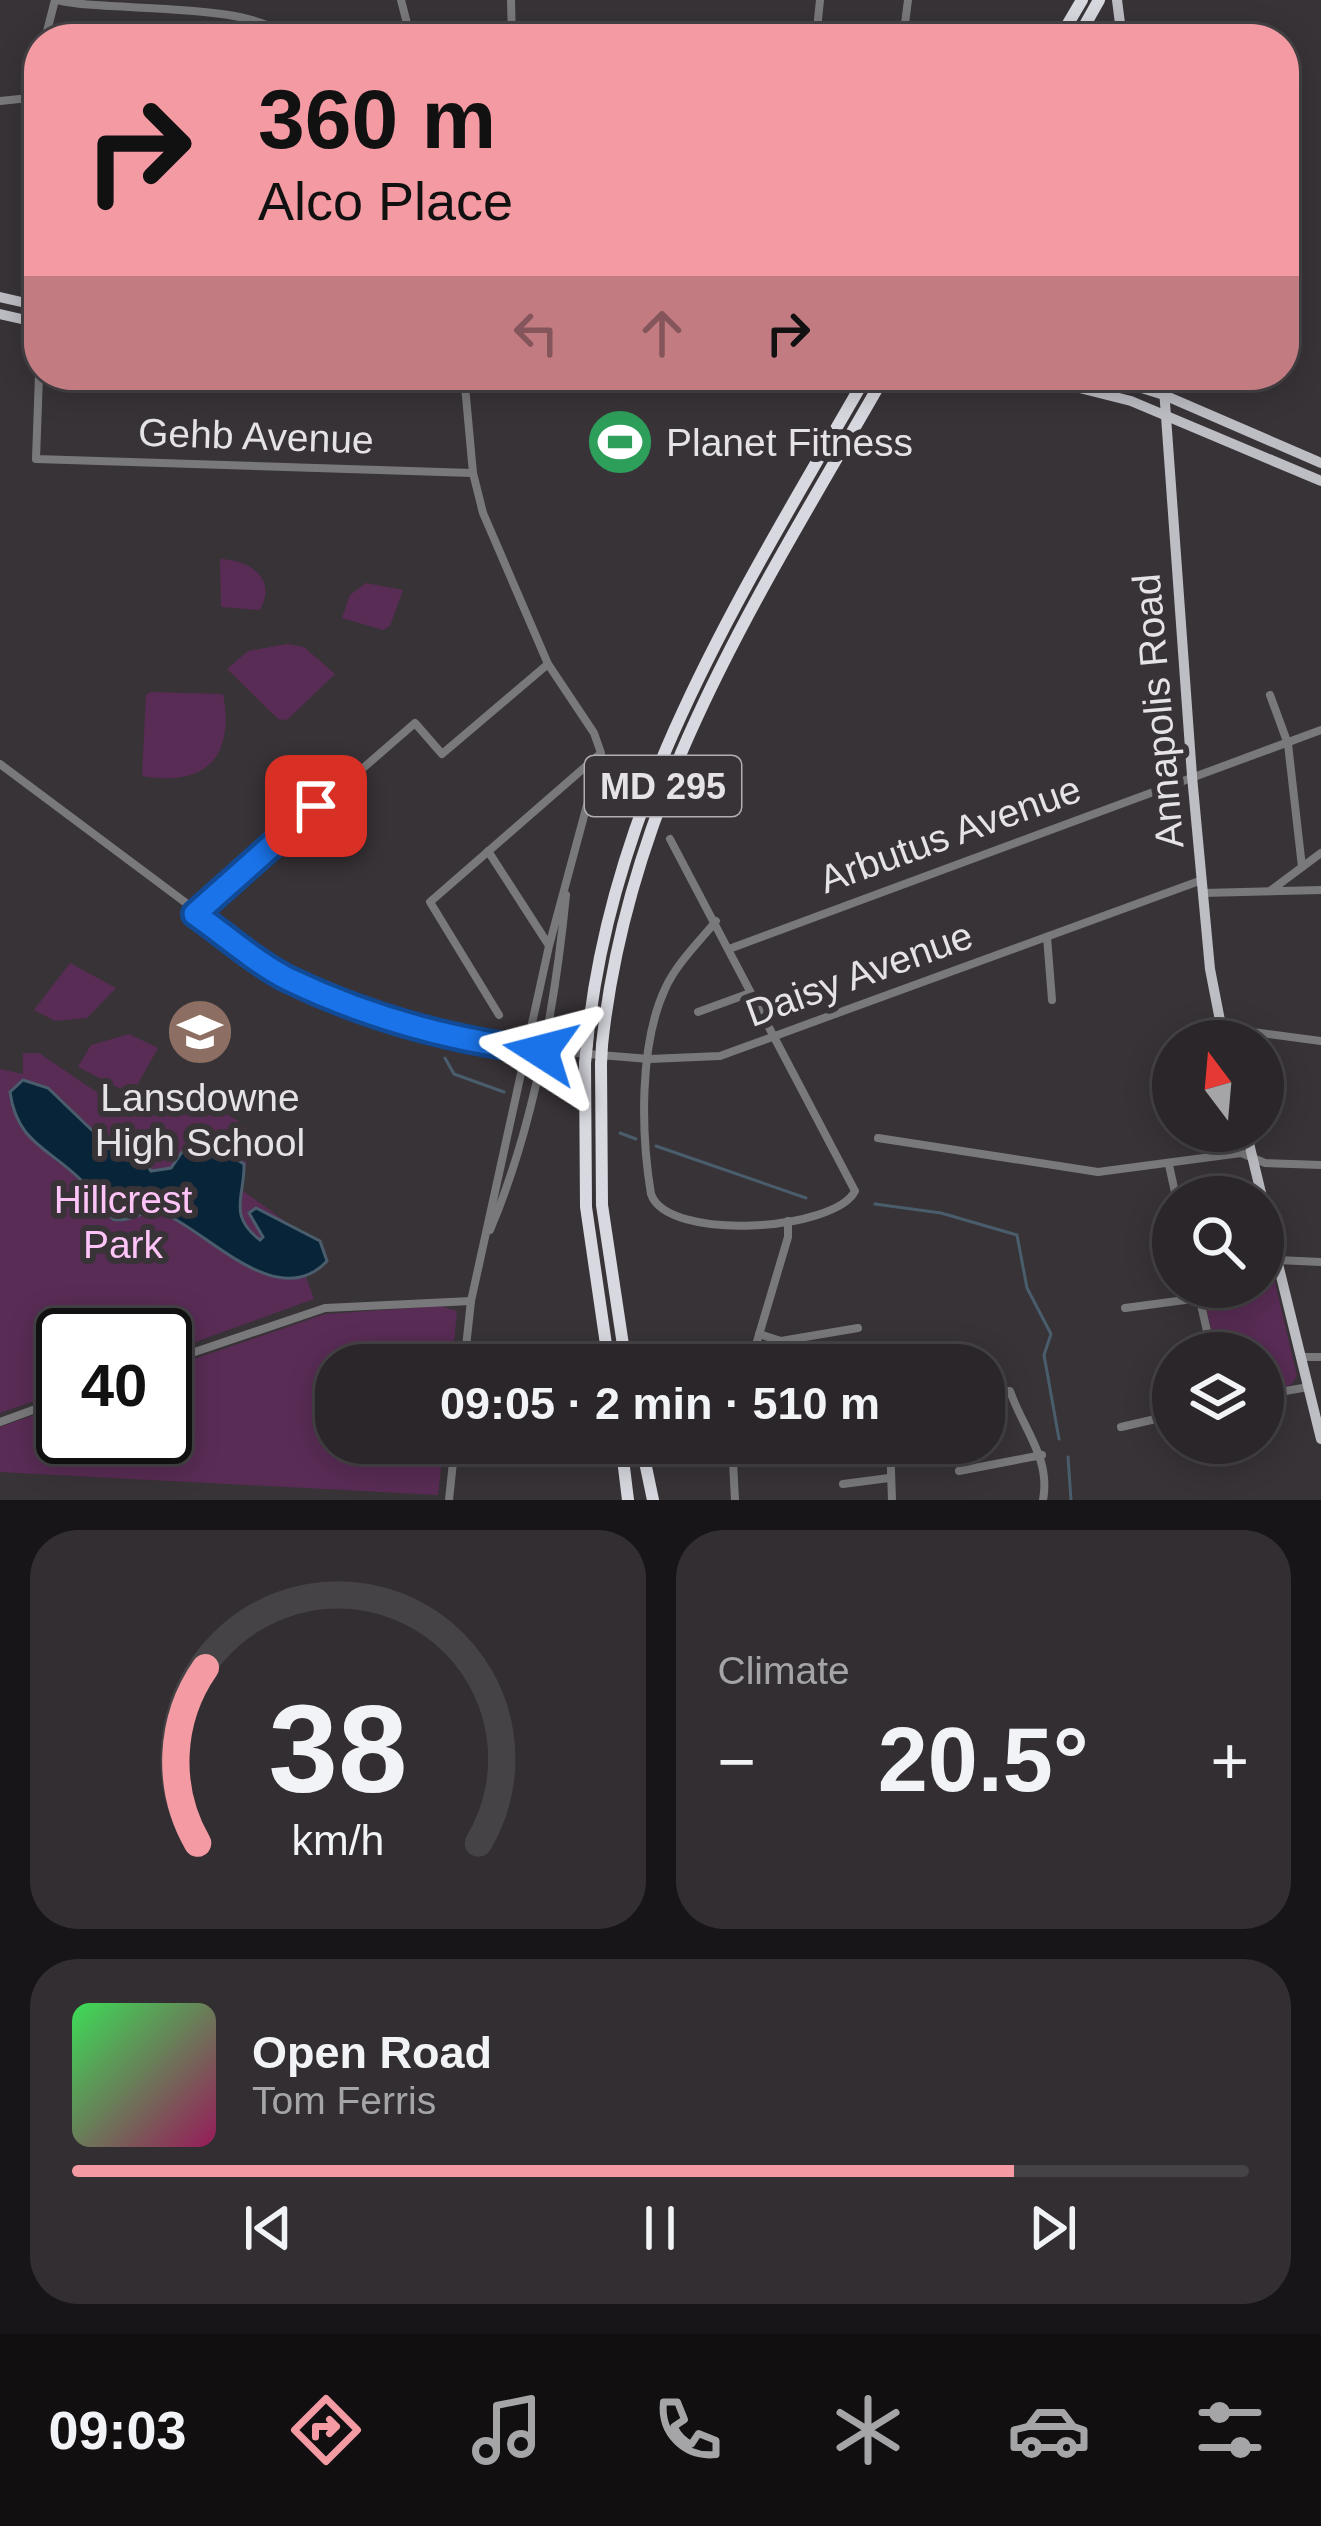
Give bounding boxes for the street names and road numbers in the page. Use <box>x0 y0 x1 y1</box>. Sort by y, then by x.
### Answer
street label: Gehb Avenue <box>137 410 375 462</box>
street label: Annapolis Road <box>1125 572 1191 850</box>
road number: MD 295 <box>585 756 741 816</box>
street label: Arbutus Avenue <box>814 767 1086 901</box>
street label: Daisy Avenue <box>740 913 978 1035</box>

